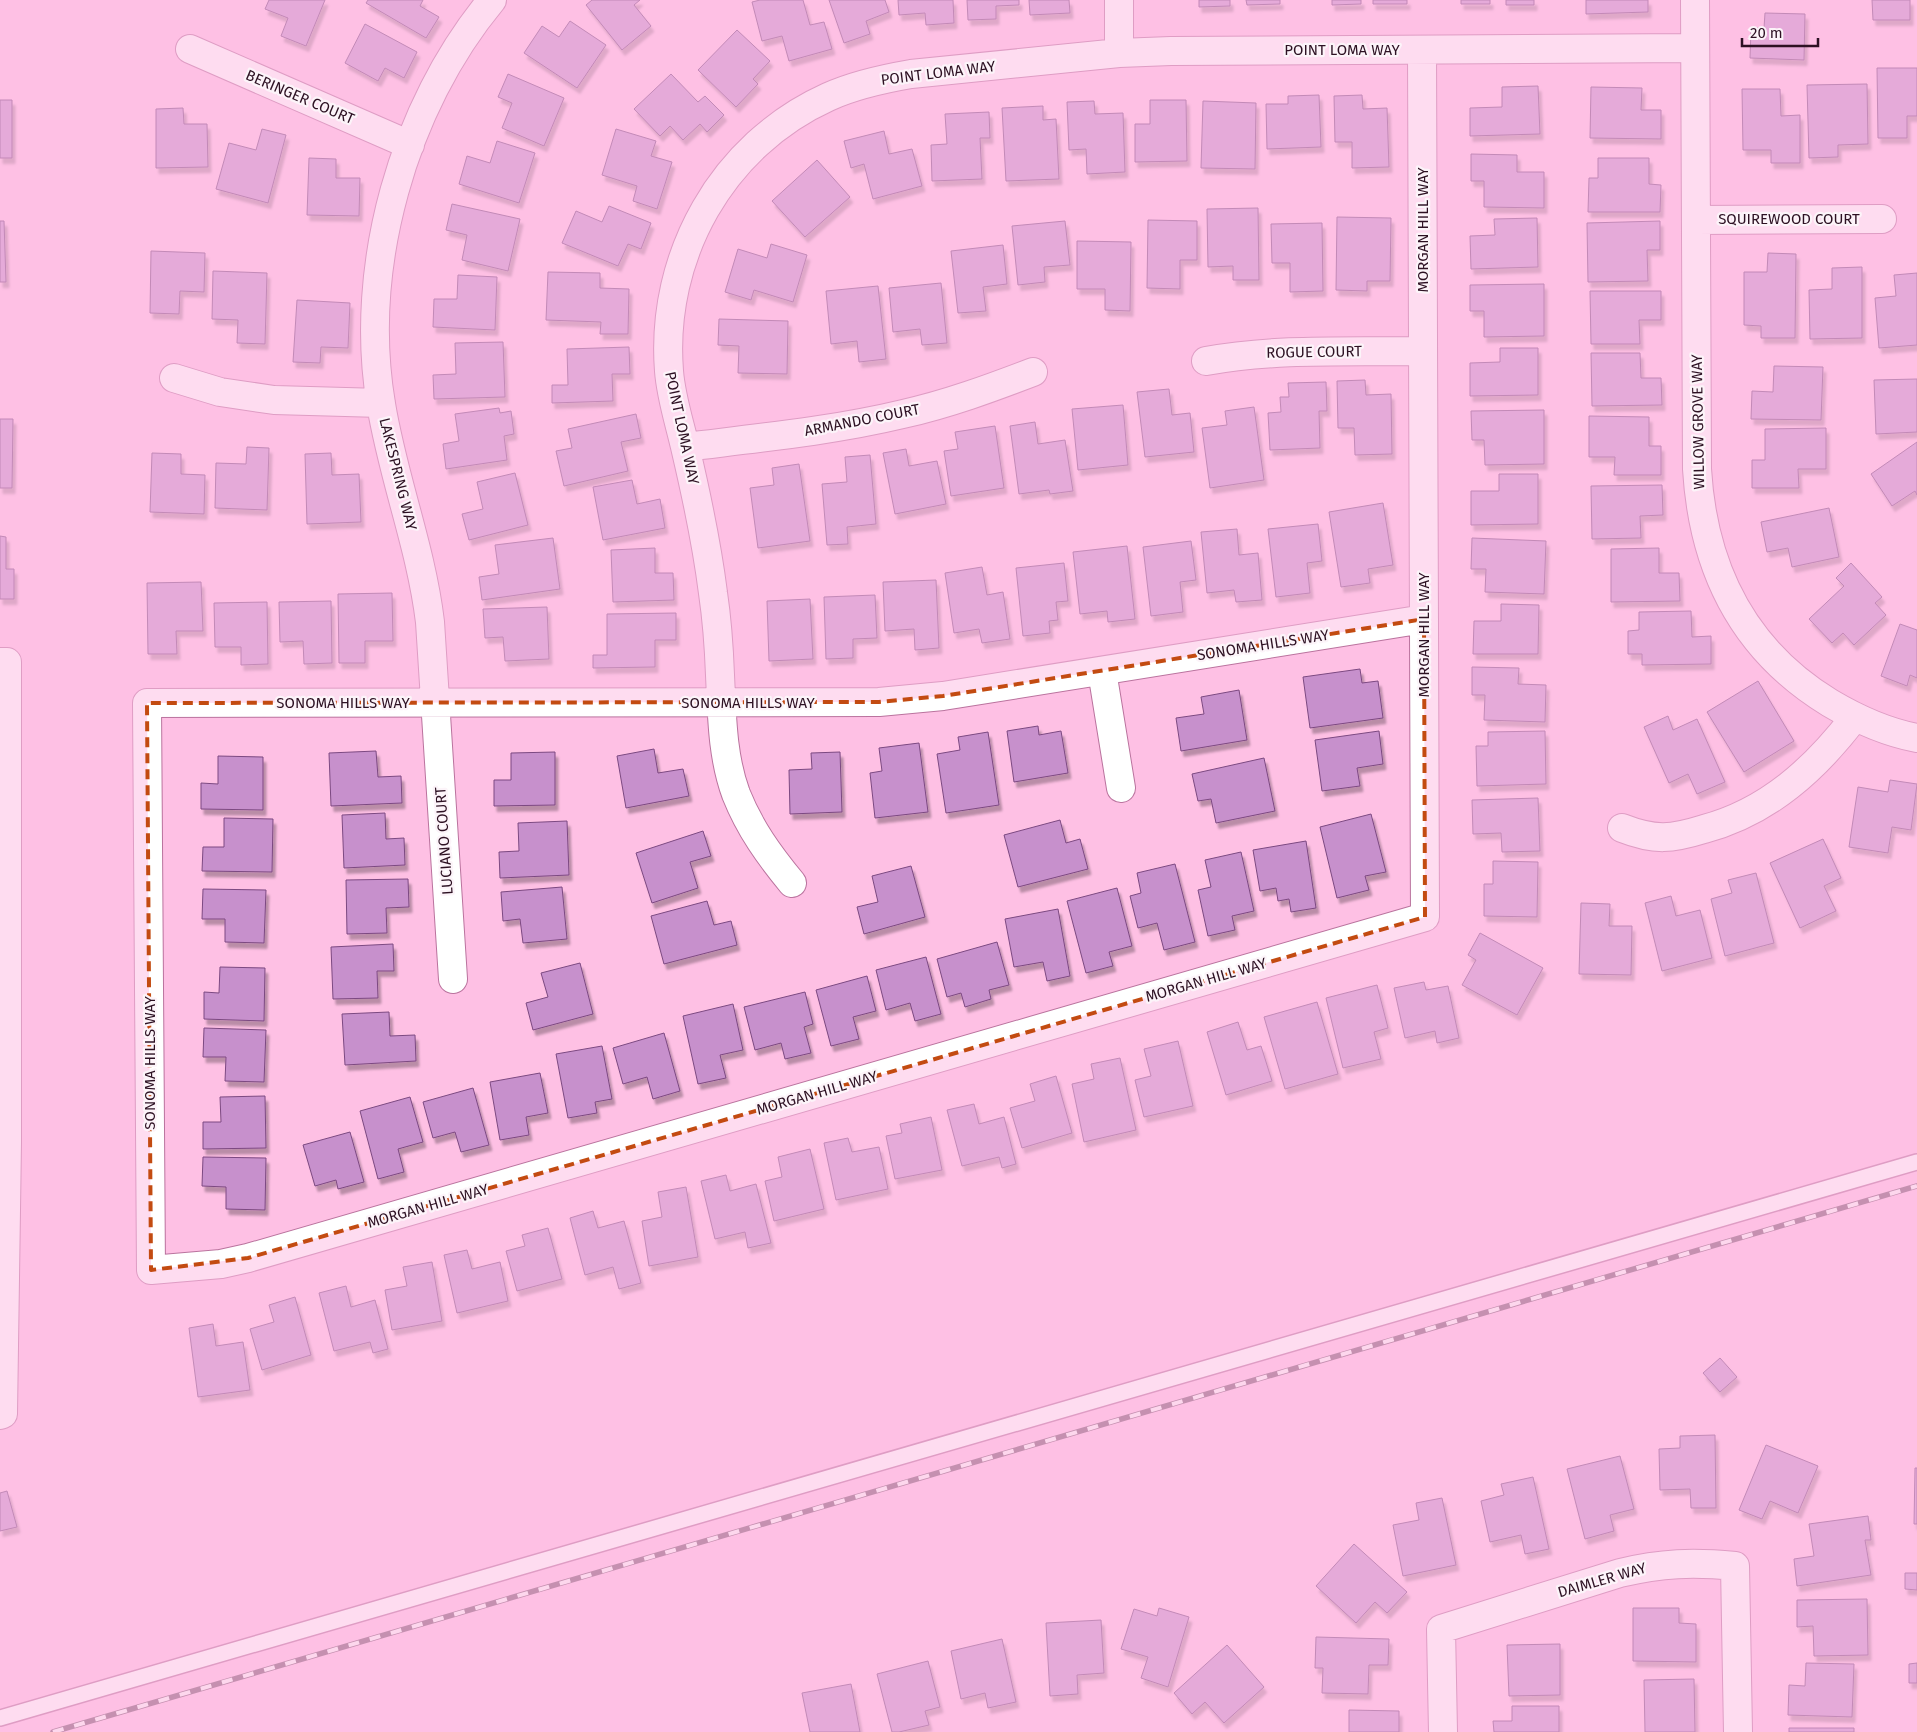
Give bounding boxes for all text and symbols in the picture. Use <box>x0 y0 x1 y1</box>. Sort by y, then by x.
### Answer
scale bar <box>1742 15 1818 47</box>
text: 20 m <box>1750 24 1783 42</box>
street label: POINT LOMA WAY <box>1284 41 1400 59</box>
street label: POINT LOMA WAY <box>880 57 997 89</box>
street label: BERINGER COURT <box>243 66 357 128</box>
street label: MORGAN HILL WAY <box>1414 167 1432 293</box>
street label: SQUIREWOOD COURT <box>1718 210 1860 228</box>
street label: ROGUE COURT <box>1266 342 1362 362</box>
street label: WILLOW GROVE WAY <box>1688 353 1708 490</box>
street label: POINT LOMA WAY <box>661 370 703 487</box>
street label: ARMANDO COURT <box>803 400 921 440</box>
street label: LAKESPRING WAY <box>375 416 421 533</box>
street label: MORGAN HILL WAY <box>1415 572 1433 698</box>
street label: SONOMA HILLS WAY <box>1196 626 1331 664</box>
street label: SONOMA HILLS WAY <box>276 694 410 712</box>
street label: SONOMA HILLS WAY <box>681 694 815 712</box>
street label: LUCIANO COURT <box>431 786 457 895</box>
street label: MORGAN HILL WAY <box>1143 954 1269 1006</box>
street label: SONOMA HILLS WAY <box>141 996 159 1130</box>
street label: MORGAN HILL WAY <box>754 1067 880 1119</box>
street label: MORGAN HILL WAY <box>365 1180 491 1232</box>
street label: DAIMLER WAY <box>1556 1559 1649 1601</box>

